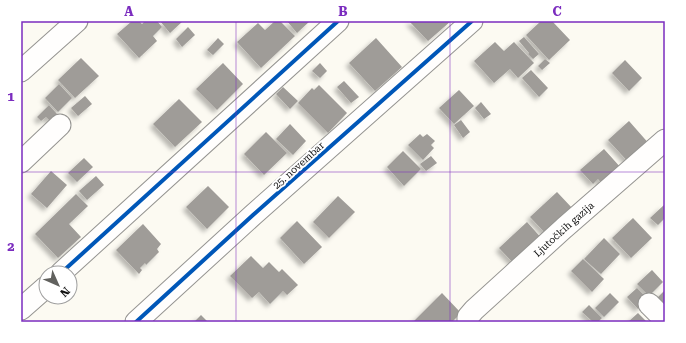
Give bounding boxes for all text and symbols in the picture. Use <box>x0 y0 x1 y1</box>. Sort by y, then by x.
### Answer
text: A <box>124 4 134 19</box>
text: B <box>338 4 348 19</box>
text: C <box>552 4 562 19</box>
text: 1 <box>7 89 15 104</box>
street label: 25. novembar <box>271 140 326 191</box>
street label: Ljutočkih gazija <box>532 199 597 259</box>
text: 2 <box>7 239 15 254</box>
north arrow <box>38 265 78 305</box>
text: N <box>57 284 72 300</box>

